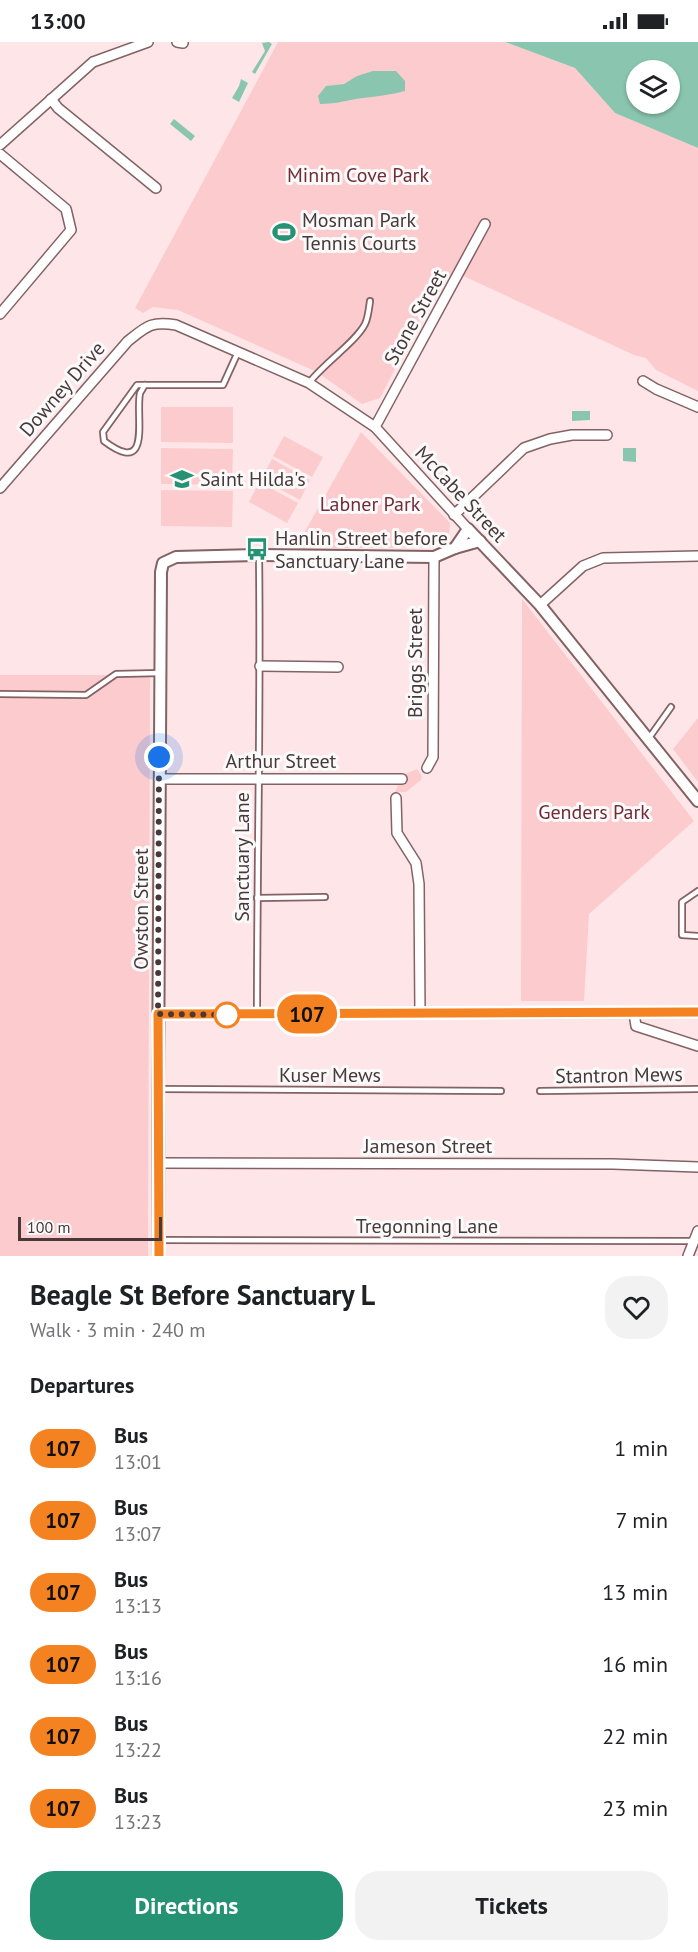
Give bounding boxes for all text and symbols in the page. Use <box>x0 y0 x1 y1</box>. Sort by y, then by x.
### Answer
text: 13:00 <box>30 7 86 35</box>
map controls <box>626 60 680 114</box>
button: layers <box>626 60 680 114</box>
park label: Minim Cove Park <box>287 162 429 188</box>
place label: Mosman Park Tennis Courts <box>302 207 417 256</box>
sports icon: Mosman Park Tennis Courts <box>271 219 297 245</box>
street label: Stone Street <box>378 264 452 369</box>
street label: Downey Drive <box>14 336 110 442</box>
street label: McCabe Street <box>409 440 513 548</box>
school or university icon: Saint Hilda's <box>169 466 195 492</box>
place label: Saint Hilda's <box>200 466 306 492</box>
park label: Labner Park <box>320 491 421 517</box>
place label: Hanlin Street before Sanctuary Lane <box>275 525 448 574</box>
bus stop icon: Hanlin Street before Sanctuary Lane <box>244 536 270 562</box>
street label: Briggs Street <box>402 608 428 718</box>
your location <box>144 742 174 772</box>
street label: Arthur Street <box>226 748 337 774</box>
street label: Sanctuary Lane <box>229 792 255 922</box>
park label: Genders Park <box>538 799 650 825</box>
street label: Owston Street <box>128 848 154 970</box>
line badge: 107 <box>272 994 342 1034</box>
text: 107 <box>289 1001 325 1028</box>
unlabelled marker <box>214 1002 240 1028</box>
street label: Stantron Mews <box>555 1061 683 1089</box>
street label: Kuser Mews <box>279 1062 381 1088</box>
street label: Jameson Street <box>363 1133 493 1159</box>
street label: Tregonning Lane <box>356 1213 498 1239</box>
scale bar <box>18 1214 162 1242</box>
text: 100 m <box>27 1217 70 1237</box>
text: Beagle St Before Sanctuary L <box>30 1276 375 1313</box>
button: heart <box>605 1276 668 1339</box>
text: Walk · 3 min · 240 m <box>30 1317 206 1343</box>
text: Departures <box>30 1371 134 1399</box>
text: Bus <box>114 1421 148 1449</box>
text: 1 min <box>614 1434 668 1462</box>
text: 107 <box>45 1435 81 1462</box>
text: 13:01 <box>114 1449 162 1475</box>
text: Bus <box>114 1493 148 1521</box>
text: 7 min <box>616 1506 668 1534</box>
text: 107 <box>45 1507 81 1534</box>
text: 13:07 <box>114 1521 162 1547</box>
text: Bus <box>114 1565 148 1593</box>
text: 13 min <box>602 1578 668 1606</box>
text: 107 <box>45 1579 81 1606</box>
text: 13:13 <box>114 1593 162 1619</box>
text: Bus <box>114 1637 148 1665</box>
text: 16 min <box>602 1650 668 1678</box>
text: 107 <box>45 1651 81 1678</box>
text: 13:16 <box>114 1665 162 1691</box>
text: Bus <box>114 1709 148 1737</box>
text: 22 min <box>602 1722 668 1750</box>
text: 107 <box>45 1723 81 1750</box>
text: 13:22 <box>114 1737 162 1763</box>
text: Bus <box>114 1781 148 1809</box>
text: 23 min <box>602 1794 668 1822</box>
text: 107 <box>45 1795 81 1822</box>
text: 13:23 <box>114 1809 162 1835</box>
button: Directions <box>30 1871 343 1940</box>
button: Tickets <box>355 1871 668 1940</box>

